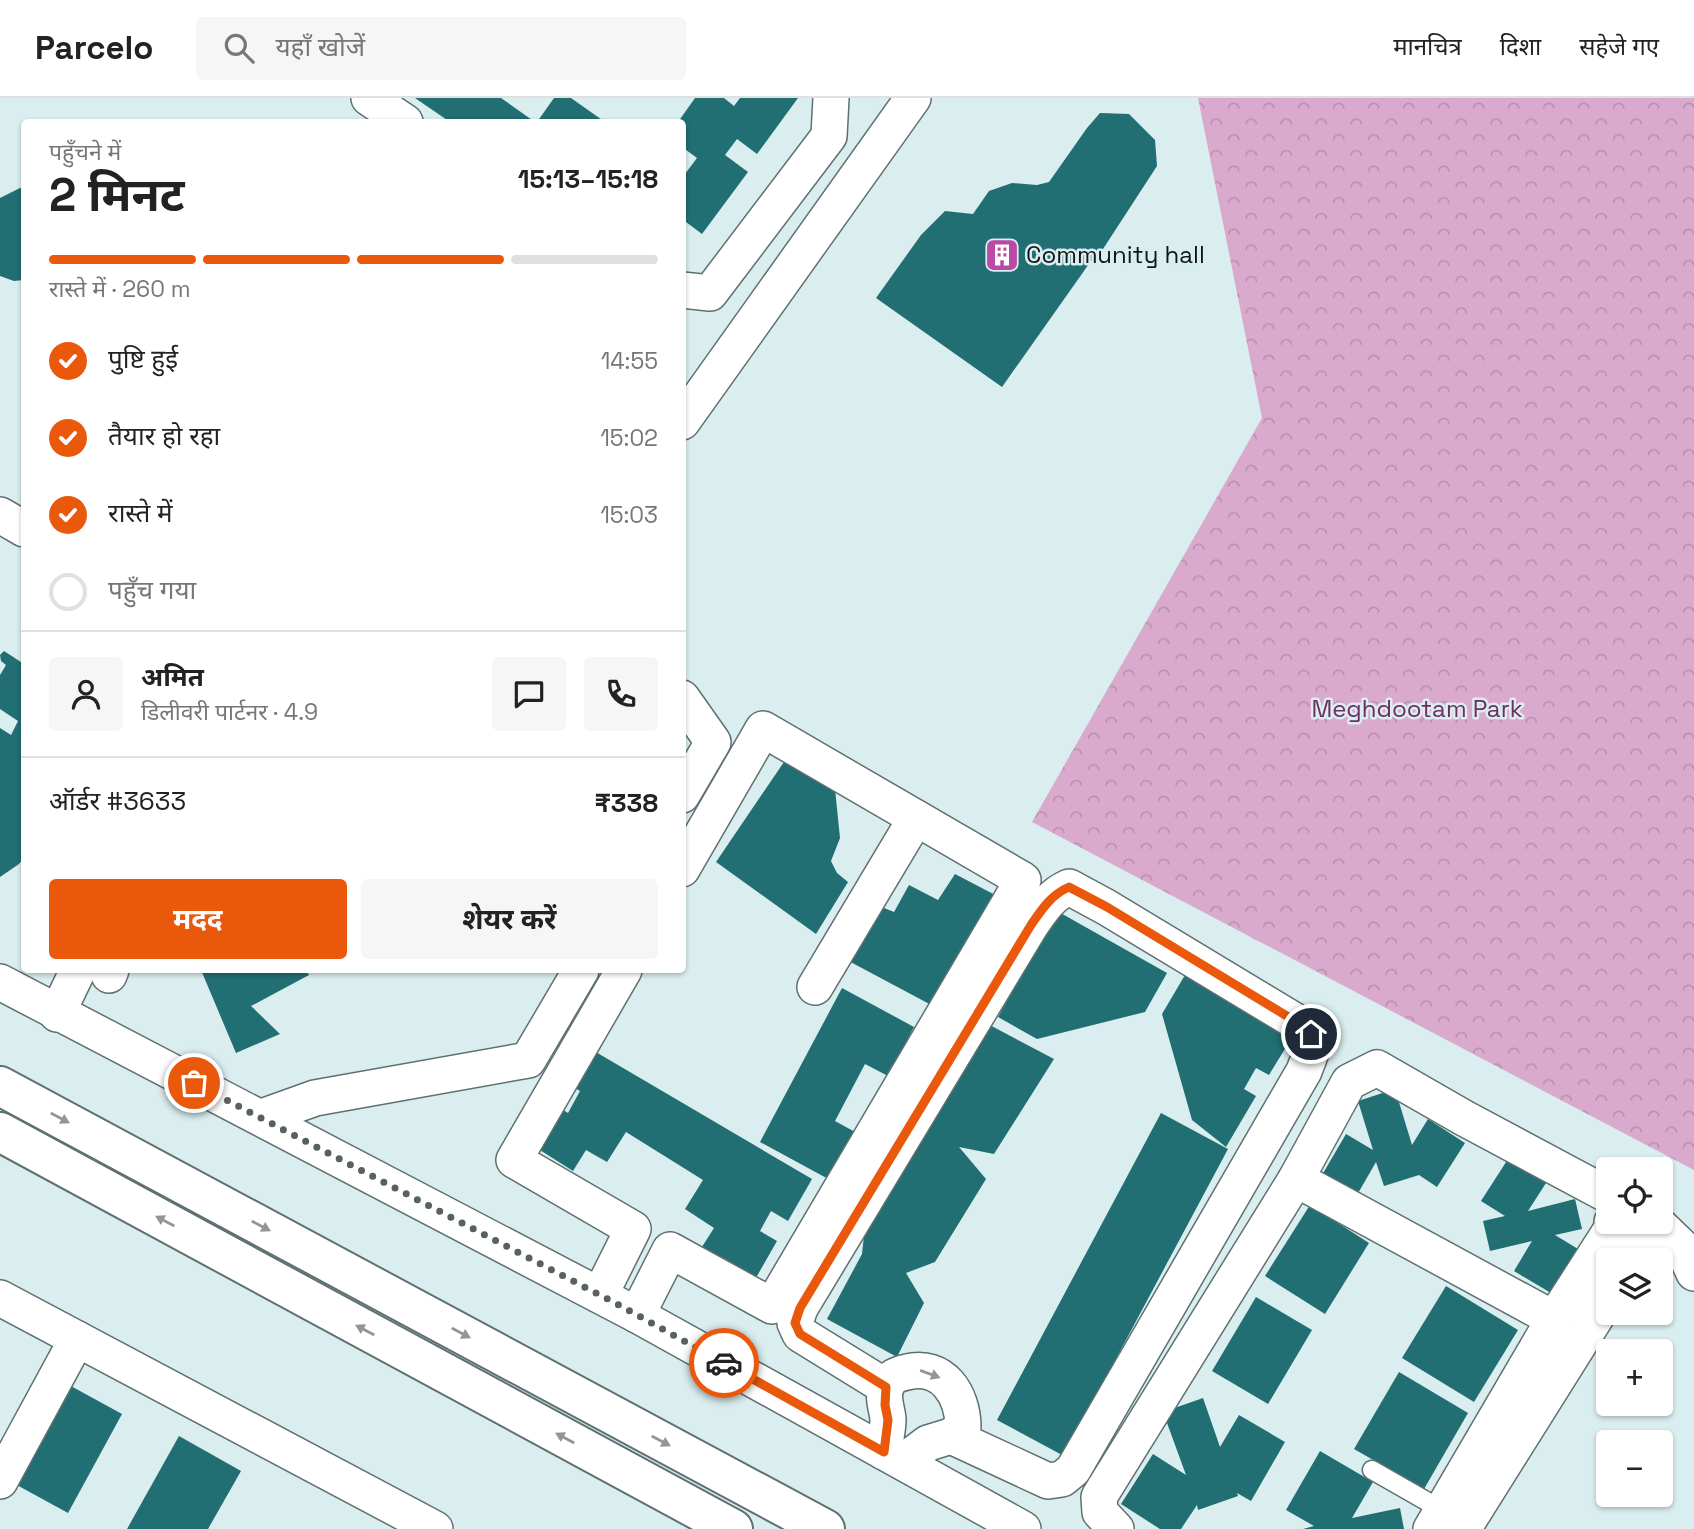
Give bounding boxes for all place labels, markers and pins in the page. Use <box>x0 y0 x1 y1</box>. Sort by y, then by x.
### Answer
building icon: Community hall <box>983 236 1021 274</box>
place label: Community hall <box>1026 239 1205 270</box>
pin <box>1281 1004 1341 1064</box>
pin <box>164 1053 224 1113</box>

